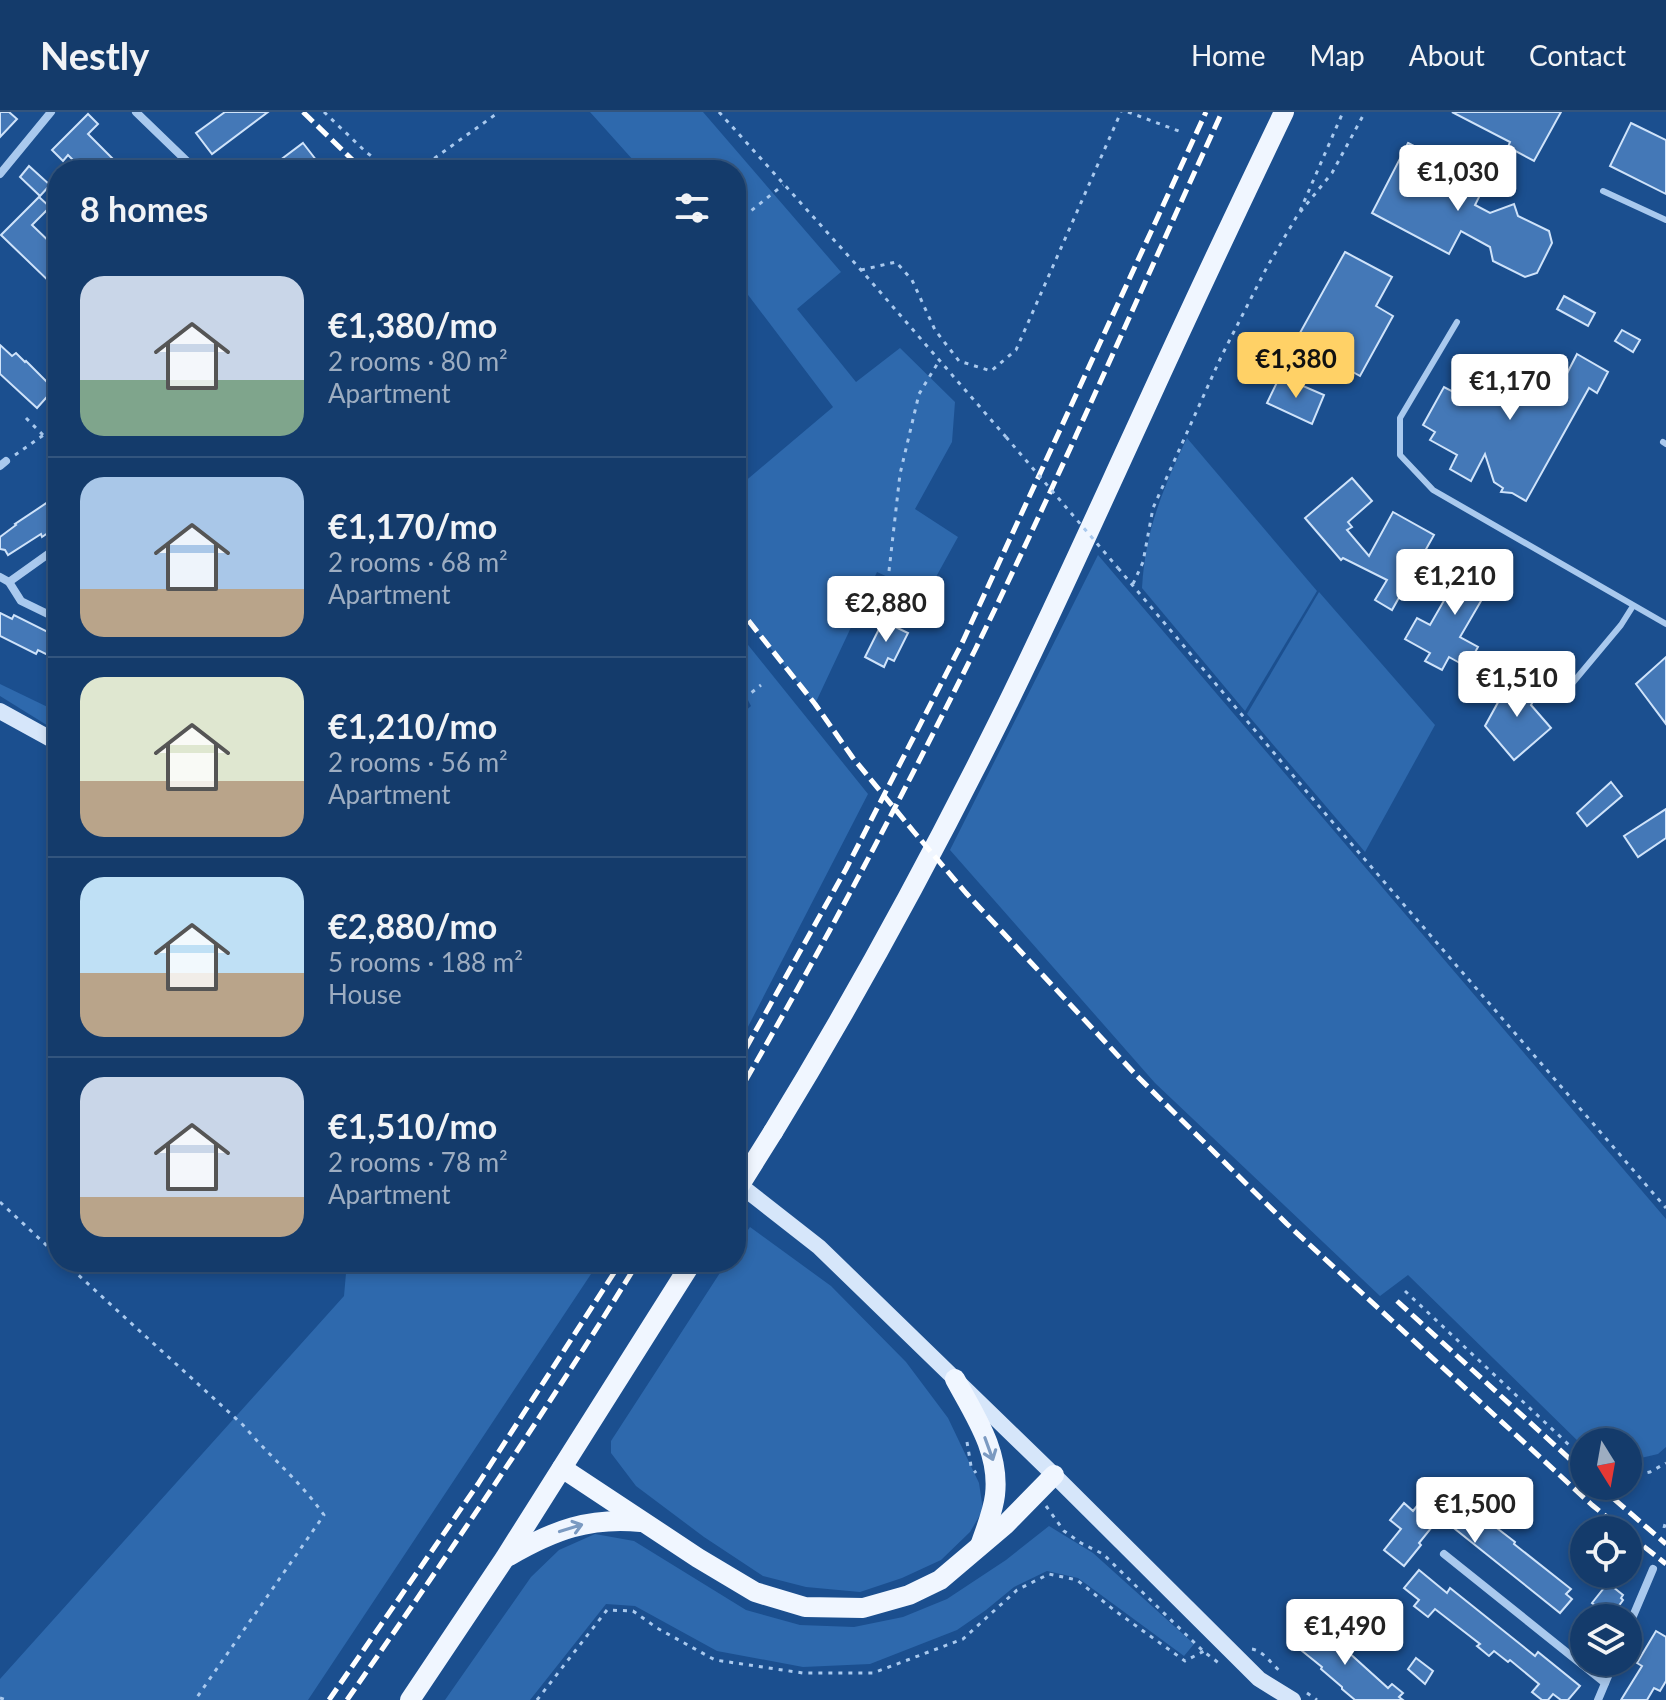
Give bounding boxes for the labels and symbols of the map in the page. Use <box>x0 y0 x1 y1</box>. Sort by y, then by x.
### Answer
pin: €1,030 <box>1393 145 1523 213</box>
pin: €1,380 <box>1231 332 1361 400</box>
pin: €1,170 <box>1445 354 1575 422</box>
pin: €1,210 <box>1390 549 1520 617</box>
pin: €2,880 <box>821 576 951 644</box>
pin: €1,510 <box>1452 651 1582 719</box>
north arrow <box>1570 1428 1642 1500</box>
one-way arrow <box>983 1436 998 1461</box>
pin: €1,500 <box>1410 1477 1540 1545</box>
one-way arrow <box>557 1520 583 1535</box>
pin: €1,490 <box>1280 1599 1410 1667</box>

